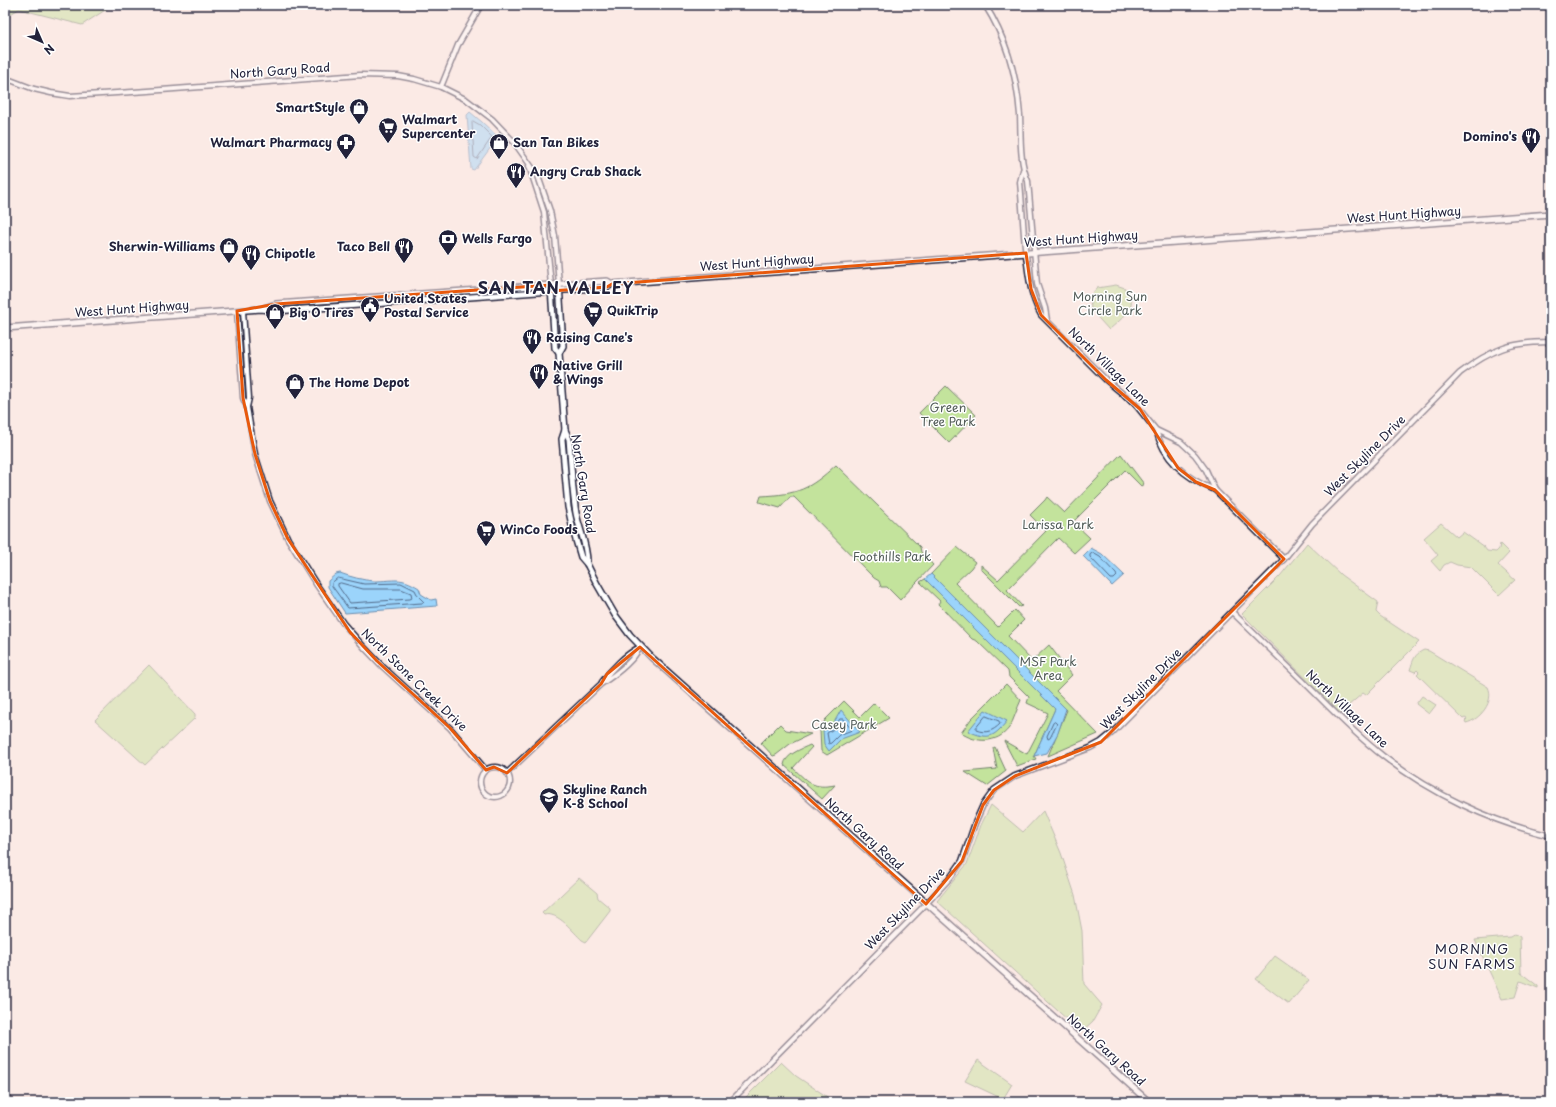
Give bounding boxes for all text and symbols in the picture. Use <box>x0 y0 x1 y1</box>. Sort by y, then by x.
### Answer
north arrow <box>22 22 62 62</box>
text: N <box>40 40 59 59</box>
street label: North Gary Road <box>229 58 331 82</box>
shop icon: SmartStyle <box>348 97 370 125</box>
place label: SmartStyle <box>276 98 345 116</box>
place label: Walmart Supercenter <box>402 110 476 142</box>
supermarket icon: Walmart Supercenter <box>377 116 399 144</box>
restaurant icon: Domino's <box>1520 126 1542 154</box>
place label: Domino's <box>1463 127 1517 145</box>
pharmacy icon: Walmart Pharmacy <box>335 132 357 160</box>
shop icon: San Tan Bikes <box>488 132 510 160</box>
place label: Walmart Pharmacy <box>210 133 332 151</box>
place label: San Tan Bikes <box>513 133 599 151</box>
restaurant icon: Angry Crab Shack <box>505 161 527 189</box>
place label: Angry Crab Shack <box>530 162 642 180</box>
street label: West Hunt Highway <box>1346 201 1462 227</box>
street label: West Hunt Highway <box>1023 225 1139 251</box>
bank icon: Wells Fargo <box>437 228 459 256</box>
place label: Wells Fargo <box>462 229 532 247</box>
shop icon: Sherwin-Williams <box>218 236 240 264</box>
restaurant icon: Taco Bell <box>393 236 415 264</box>
place label: Sherwin-Williams <box>109 237 215 255</box>
place label: Taco Bell <box>337 237 390 255</box>
restaurant icon: Chipotle <box>240 243 262 271</box>
place label: Chipotle <box>265 244 316 262</box>
street label: West Hunt Highway <box>699 249 815 275</box>
district label: SAN TAN VALLEY <box>478 275 634 299</box>
park label: Morning Sun Circle Park <box>1073 287 1147 319</box>
place label: United States Postal Service <box>384 289 469 321</box>
street label: West Hunt Highway <box>74 295 190 321</box>
public building icon: United States Postal Service <box>359 295 381 323</box>
supermarket icon: QuikTrip <box>582 300 604 328</box>
place label: QuikTrip <box>607 301 659 319</box>
shop icon: Big O Tires <box>264 302 286 330</box>
place label: Big O Tires <box>289 303 354 321</box>
street label: North Village Lane <box>1065 323 1155 410</box>
restaurant icon: Raising Cane's <box>521 327 543 355</box>
place label: Raising Cane's <box>546 328 633 346</box>
place label: Native Grill & Wings <box>553 356 622 388</box>
restaurant icon: Native Grill & Wings <box>528 362 550 390</box>
shop icon: The Home Depot <box>284 372 306 400</box>
place label: The Home Depot <box>309 373 410 391</box>
park label: Green Tree Park <box>921 398 975 430</box>
street label: West Skyline Drive <box>1320 411 1409 500</box>
street label: North Gary Road <box>567 433 601 535</box>
park label: Larissa Park <box>1022 515 1094 533</box>
supermarket icon: WinCo Foods <box>475 519 497 547</box>
place label: WinCo Foods <box>500 520 578 538</box>
park label: Foothills Park <box>853 547 931 565</box>
street label: North Stone Creek Drive <box>358 624 472 735</box>
street label: West Skyline Drive <box>1096 644 1185 733</box>
park label: MSF Park Area <box>1020 652 1076 684</box>
street label: North Village Lane <box>1302 665 1393 752</box>
park label: Casey Park <box>811 715 877 733</box>
place label: Skyline Ranch K-8 School <box>563 780 647 812</box>
school or university icon: Skyline Ranch K-8 School <box>538 786 560 814</box>
street label: North Gary Road <box>821 793 908 874</box>
street label: West Skyline Drive <box>860 863 948 954</box>
district label: MORNING SUN FARMS <box>1428 939 1516 973</box>
street label: North Gary Road <box>1063 1009 1150 1090</box>

